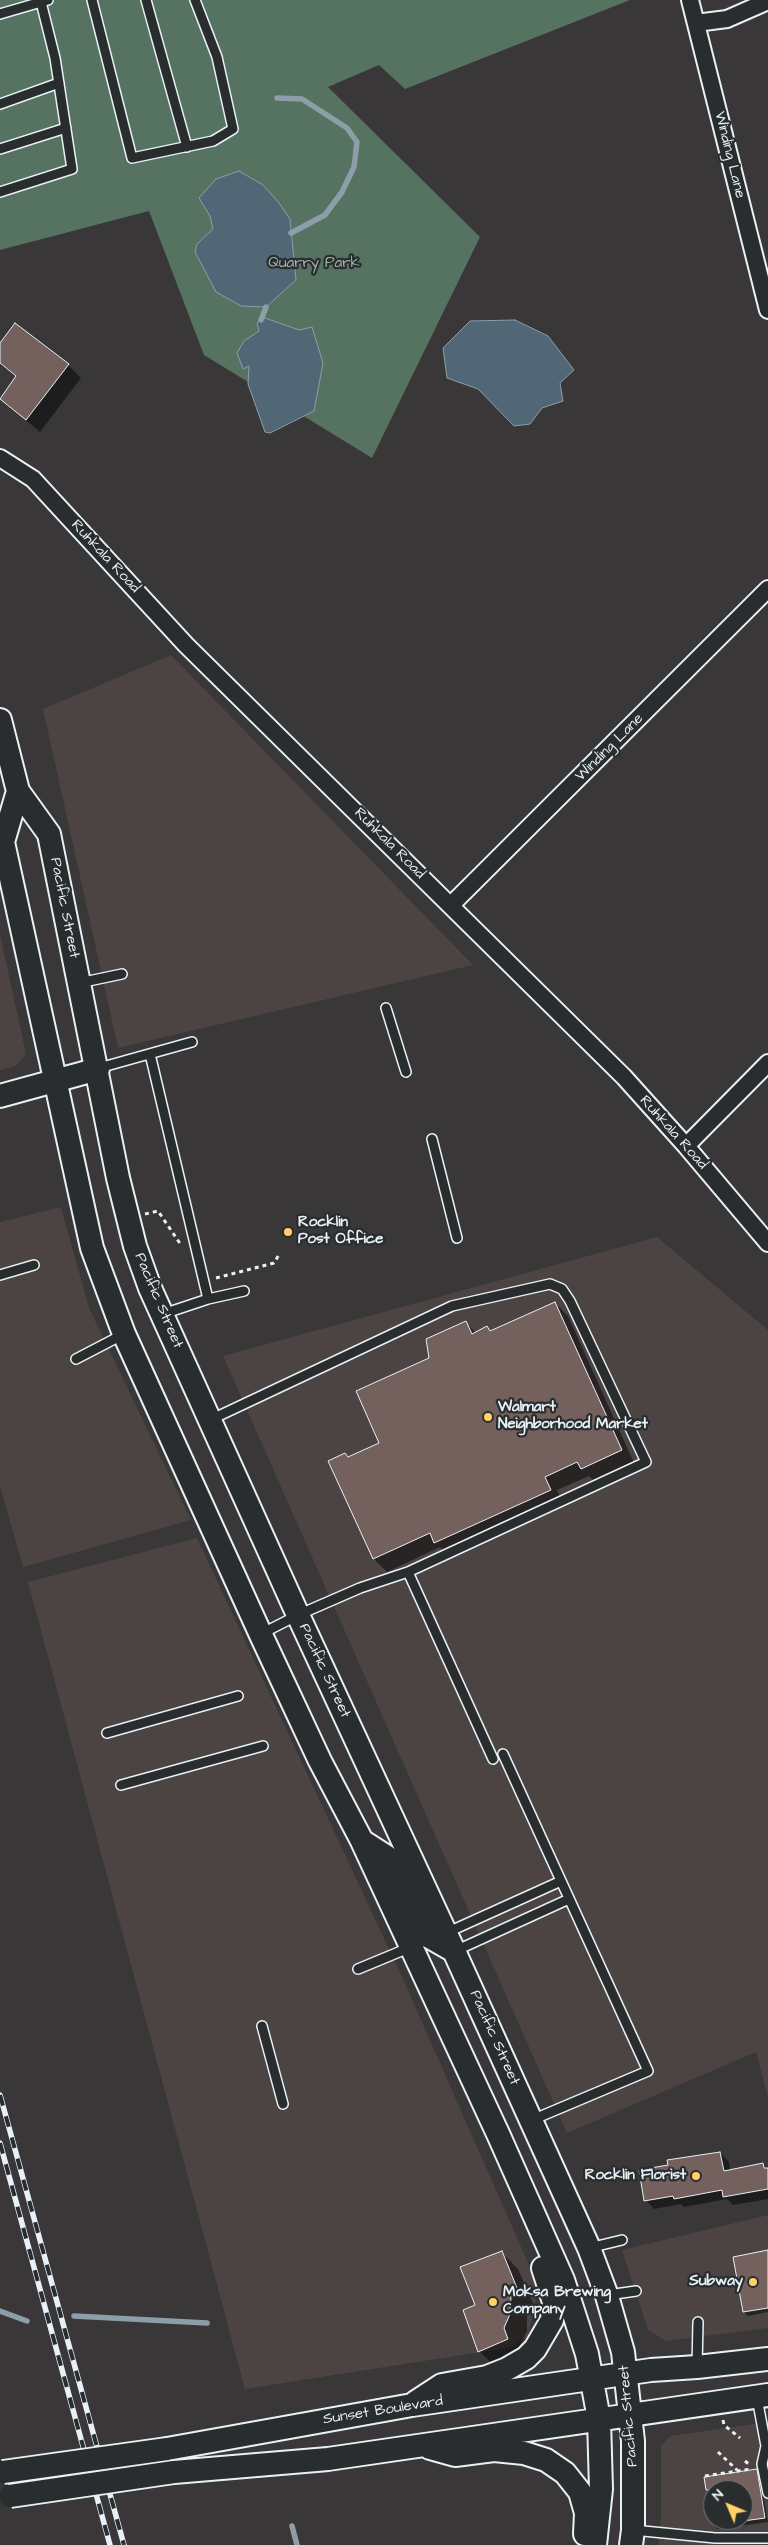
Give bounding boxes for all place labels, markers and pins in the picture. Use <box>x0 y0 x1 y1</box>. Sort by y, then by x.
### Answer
place label: Rocklin Post Office <box>298 1214 383 1249</box>
marker: Rocklin Post Office <box>282 1226 294 1238</box>
place label: Walmart Neighborhood Market <box>498 1399 648 1434</box>
marker: Walmart Neighborhood Market <box>482 1411 494 1423</box>
place label: Rocklin Florist <box>585 2167 686 2185</box>
marker: Rocklin Florist <box>690 2170 702 2182</box>
place label: Subway <box>689 2273 743 2291</box>
marker: Subway <box>747 2276 759 2288</box>
place label: Moksa Brewing Company <box>503 2284 611 2319</box>
marker: Moksa Brewing Company <box>487 2296 499 2308</box>

